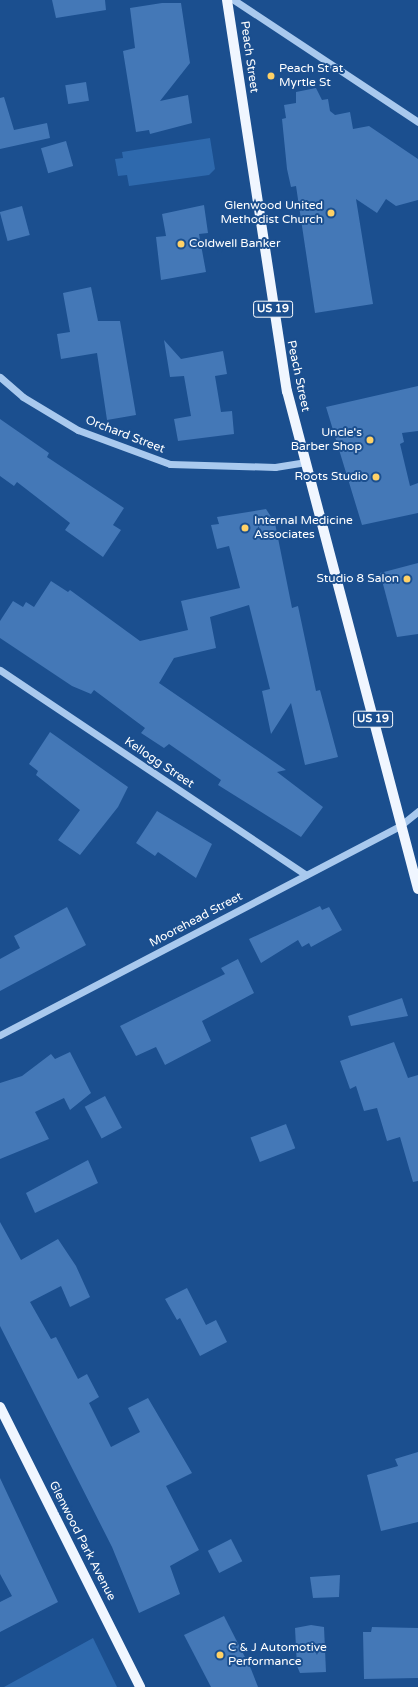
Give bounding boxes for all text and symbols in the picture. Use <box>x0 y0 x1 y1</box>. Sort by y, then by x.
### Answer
street label: Peach Street <box>237 20 261 94</box>
place label: Peach St at Myrtle St <box>279 62 343 90</box>
marker: Peach St at Myrtle St <box>266 71 276 81</box>
place label: Glenwood United Methodist Church <box>221 199 323 227</box>
marker: Glenwood United Methodist Church <box>326 208 336 218</box>
place label: Coldwell Banker <box>189 237 280 251</box>
marker: Coldwell Banker <box>176 239 186 249</box>
road number: US 19 <box>253 300 293 318</box>
street label: Peach Street <box>283 339 313 413</box>
street label: Orchard Street <box>83 413 167 457</box>
place label: Uncle's Barber Shop <box>291 426 362 454</box>
marker: Uncle's Barber Shop <box>365 435 375 445</box>
place label: Roots Studio <box>295 470 368 484</box>
marker: Roots Studio <box>371 472 381 482</box>
place label: Internal Medicine Associates <box>254 514 353 542</box>
marker: Internal Medicine Associates <box>239 522 251 534</box>
place label: Studio 8 Salon <box>317 572 399 586</box>
marker: Studio 8 Salon <box>402 574 412 584</box>
road number: US 19 <box>353 710 393 728</box>
street label: Kellogg Street <box>122 734 196 792</box>
street label: Moorehead Street <box>147 889 245 951</box>
street label: Glenwood Park Avenue <box>46 1479 118 1603</box>
place label: C & J Automotive Performance <box>228 1641 327 1669</box>
marker: C & J Automotive Performance <box>215 1650 225 1660</box>

